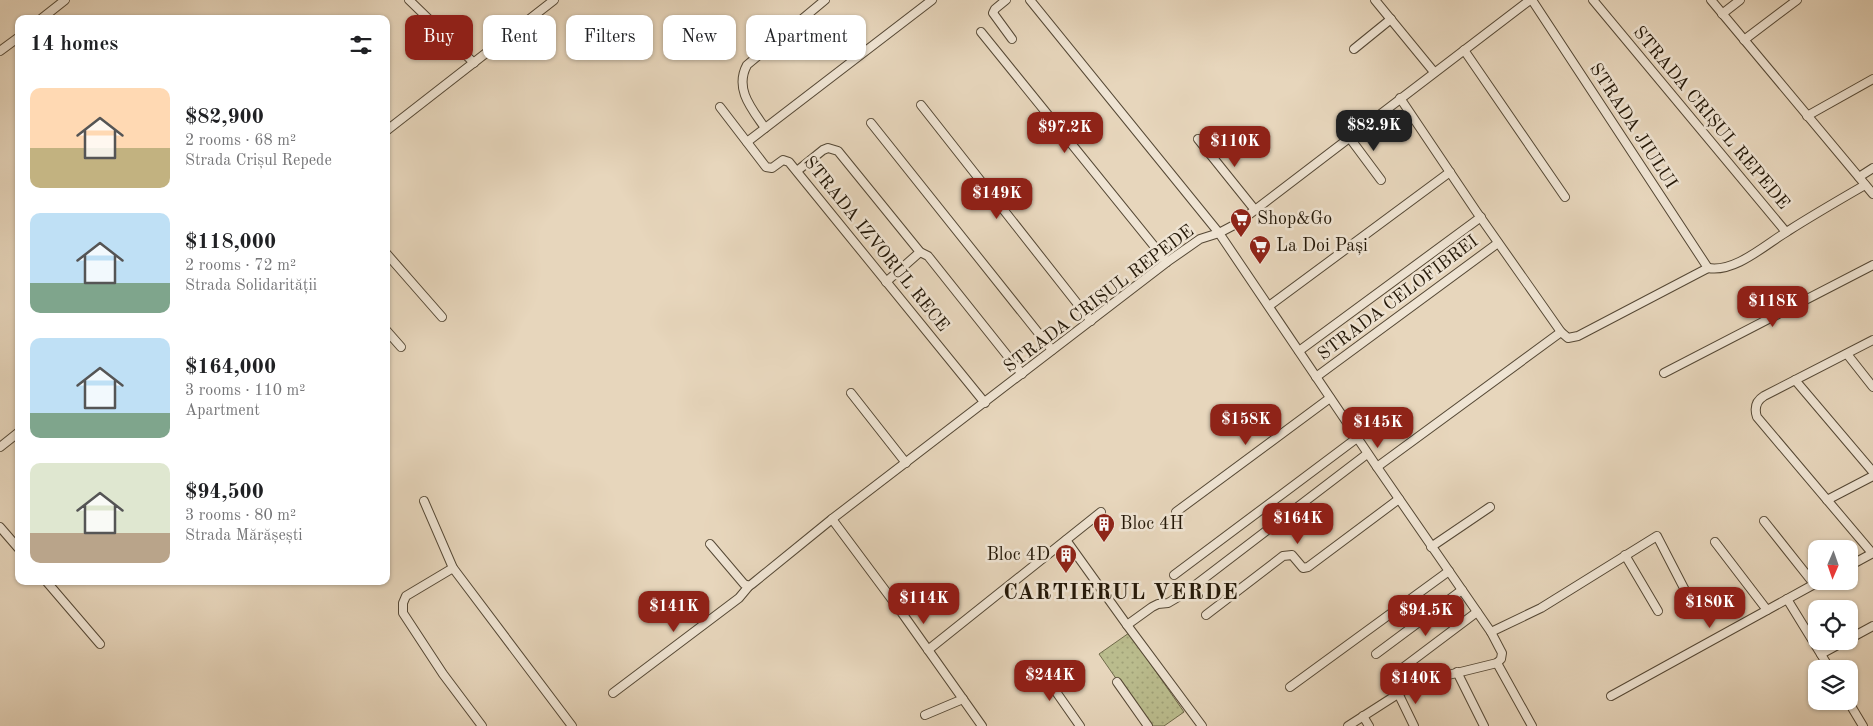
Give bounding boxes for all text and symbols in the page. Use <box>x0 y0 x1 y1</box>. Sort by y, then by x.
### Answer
chip: Buy <box>405 15 473 60</box>
chip: Rent <box>483 15 556 60</box>
chip: Filters <box>566 15 653 60</box>
chip: New <box>663 15 736 60</box>
chip: Apartment <box>746 15 866 60</box>
street label: STRADA CRIȘUL REPEDE <box>1629 23 1793 214</box>
icon: filters <box>347 31 375 59</box>
text: 14 homes <box>30 34 118 55</box>
street label: STRADA JIULUI <box>1586 60 1680 192</box>
text: $82,900 <box>185 107 264 128</box>
icon: home <box>70 108 130 168</box>
pin: $82.9K <box>1333 110 1415 152</box>
pin: $97.2K <box>1024 112 1106 154</box>
text: $82.9K <box>1347 118 1401 134</box>
text: $97.2K <box>1038 120 1092 136</box>
pin: $110K <box>1200 126 1270 168</box>
text: 2 rooms · 68 m² <box>185 133 296 149</box>
text: $110K <box>1210 134 1260 150</box>
text: Strada Crișul Repede <box>185 153 332 169</box>
street label: STRADA IZVORUL RECE <box>800 153 952 335</box>
pin: $149K <box>962 178 1032 220</box>
text: $149K <box>972 186 1022 202</box>
supermarket icon: Shop&Go <box>1229 207 1253 238</box>
place label: Shop&Go <box>1257 210 1332 228</box>
street label: STRADA CRIȘUL REPEDE <box>1001 222 1198 377</box>
text: $118,000 <box>185 232 276 253</box>
street label: STRADA CELOFIBREI <box>1314 232 1482 364</box>
icon: home <box>70 233 130 293</box>
supermarket icon: La Doi Pași <box>1248 234 1272 265</box>
place label: La Doi Pași <box>1276 237 1368 256</box>
text: 2 rooms · 72 m² <box>185 258 296 274</box>
text: Strada Solidarității <box>185 278 317 294</box>
pin: $118K <box>1738 286 1808 328</box>
text: $118K <box>1748 294 1798 310</box>
text: $164,000 <box>185 357 276 378</box>
icon: home <box>70 358 130 418</box>
text: 3 rooms · 110 m² <box>185 383 305 399</box>
text: Apartment <box>185 403 260 419</box>
pin: $158K <box>1211 404 1281 446</box>
pin: $145K <box>1343 406 1413 449</box>
text: $158K <box>1221 412 1271 428</box>
text: $145K <box>1353 415 1403 431</box>
text: $94,500 <box>185 482 264 503</box>
icon: home <box>70 483 130 543</box>
pin: $164K <box>1263 502 1333 545</box>
text: 3 rooms · 80 m² <box>185 508 296 524</box>
text: $164K <box>1273 511 1323 527</box>
building icon: Bloc 4H <box>1092 512 1116 543</box>
place label: Bloc 4H <box>1120 515 1184 533</box>
text: Strada Mărășești <box>185 528 303 544</box>
north arrow <box>1808 540 1858 590</box>
map controls <box>1808 540 1858 710</box>
building icon: Bloc 4D <box>1054 543 1078 574</box>
place label: Bloc 4D <box>986 546 1050 564</box>
pin: $114K <box>889 582 959 625</box>
district label: CARTIERUL VERDE <box>1003 582 1239 604</box>
pin: $180K <box>1675 586 1745 629</box>
pin: $141K <box>639 590 709 633</box>
text: $114K <box>899 591 949 607</box>
pin: $94.5K <box>1385 594 1467 637</box>
text: $180K <box>1685 595 1735 611</box>
text: $141K <box>649 599 699 615</box>
button: locate <box>1808 600 1858 650</box>
text: $94.5K <box>1399 603 1453 619</box>
pin: $244K <box>1015 660 1085 702</box>
button: layers <box>1808 660 1858 710</box>
pin: $140K <box>1381 662 1451 705</box>
text: $244K <box>1025 668 1075 684</box>
text: $140K <box>1391 671 1441 687</box>

